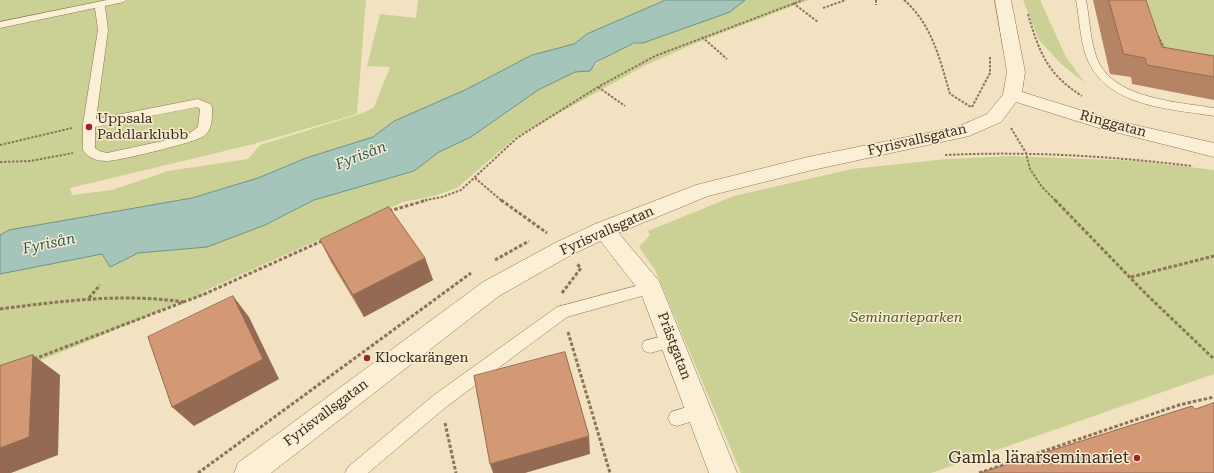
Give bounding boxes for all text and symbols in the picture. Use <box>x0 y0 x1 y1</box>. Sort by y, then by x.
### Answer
street label: Ringgatan <box>1078 107 1148 141</box>
place label: Uppsala Paddlarklubb <box>97 111 188 144</box>
street label: Fyrisvallsgatan <box>866 120 968 160</box>
marker: Uppsala Paddlarklubb <box>84 122 94 132</box>
water label: Fyrisån <box>333 138 389 174</box>
street label: Fyrisvallsgatan <box>557 203 657 259</box>
water label: Fyrisån <box>21 230 77 258</box>
street label: Prästgatan <box>653 310 695 382</box>
park label: Seminarieparken <box>850 310 962 326</box>
place label: Klockarängen <box>375 350 468 366</box>
marker: Klockarängen <box>362 353 372 363</box>
street label: Fyrisvallsgatan <box>281 376 371 450</box>
place label: Gamla lärarseminariet <box>948 448 1129 468</box>
marker: Gamla lärarseminariet <box>1132 453 1142 463</box>

